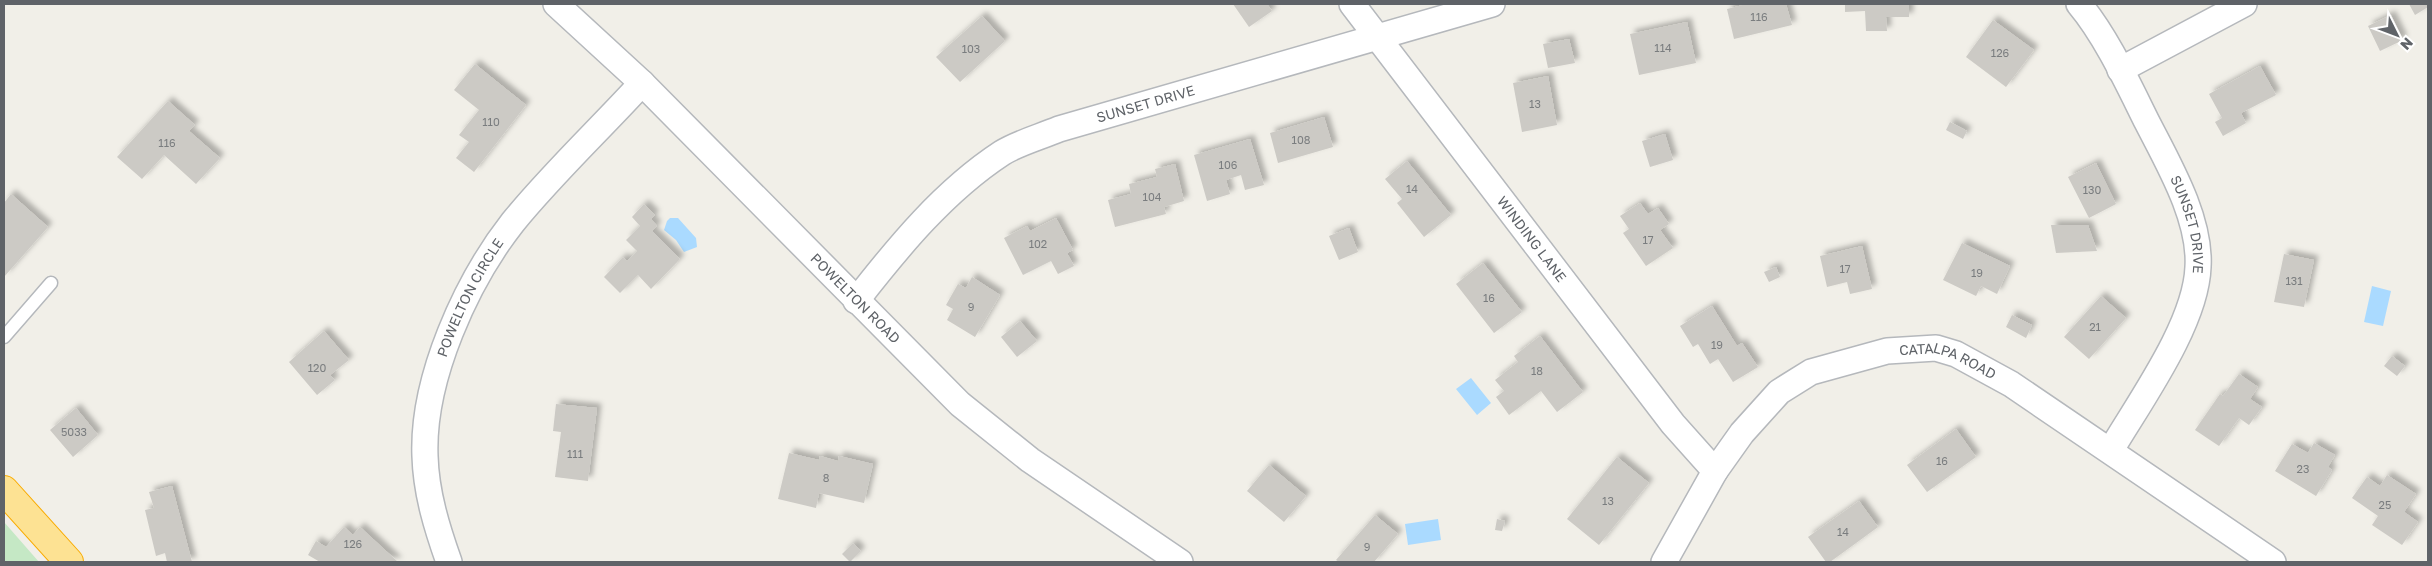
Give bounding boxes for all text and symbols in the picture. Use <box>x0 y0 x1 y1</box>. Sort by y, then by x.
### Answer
house number: 116 <box>1750 10 1768 23</box>
north arrow <box>2372 10 2422 60</box>
text: N <box>2397 34 2417 54</box>
house number: 114 <box>1654 41 1672 54</box>
house number: 103 <box>962 42 980 55</box>
house number: 126 <box>1991 46 2010 59</box>
street label: SUNSET DRIVE <box>1095 81 1197 126</box>
house number: 13 <box>1529 97 1541 110</box>
house number: 110 <box>482 115 500 128</box>
house number: 108 <box>1292 133 1311 146</box>
house number: 116 <box>158 136 176 149</box>
house number: 106 <box>1219 158 1238 171</box>
street label: SUNSET DRIVE <box>2167 172 2207 274</box>
house number: 14 <box>1406 182 1418 195</box>
house number: 130 <box>2083 183 2101 196</box>
house number: 104 <box>1143 190 1162 203</box>
street label: WINDING LANE <box>1494 193 1570 285</box>
house number: 17 <box>1642 233 1654 246</box>
street label: POWELTON CIRCLE <box>433 235 507 359</box>
house number: 102 <box>1029 237 1047 250</box>
street label: POWELTON ROAD <box>807 249 904 347</box>
house number: 17 <box>1839 262 1851 275</box>
house number: 19 <box>1971 266 1983 279</box>
house number: 131 <box>2285 274 2303 287</box>
house number: 16 <box>1483 291 1495 304</box>
house number: 9 <box>968 300 974 313</box>
house number: 21 <box>2089 320 2101 333</box>
house number: 19 <box>1711 338 1723 351</box>
street label: CATALPA ROAD <box>1899 339 1999 382</box>
house number: 120 <box>308 361 326 374</box>
house number: 18 <box>1531 364 1543 377</box>
house number: 5033 <box>61 425 87 438</box>
house number: 111 <box>567 447 583 460</box>
house number: 16 <box>1936 454 1948 467</box>
house number: 23 <box>2297 462 2309 475</box>
house number: 8 <box>823 471 830 484</box>
house number: 13 <box>1602 494 1614 507</box>
house number: 25 <box>2379 498 2391 511</box>
house number: 14 <box>1837 525 1849 538</box>
house number: 126 <box>344 537 363 550</box>
house number: 9 <box>1364 540 1370 553</box>

